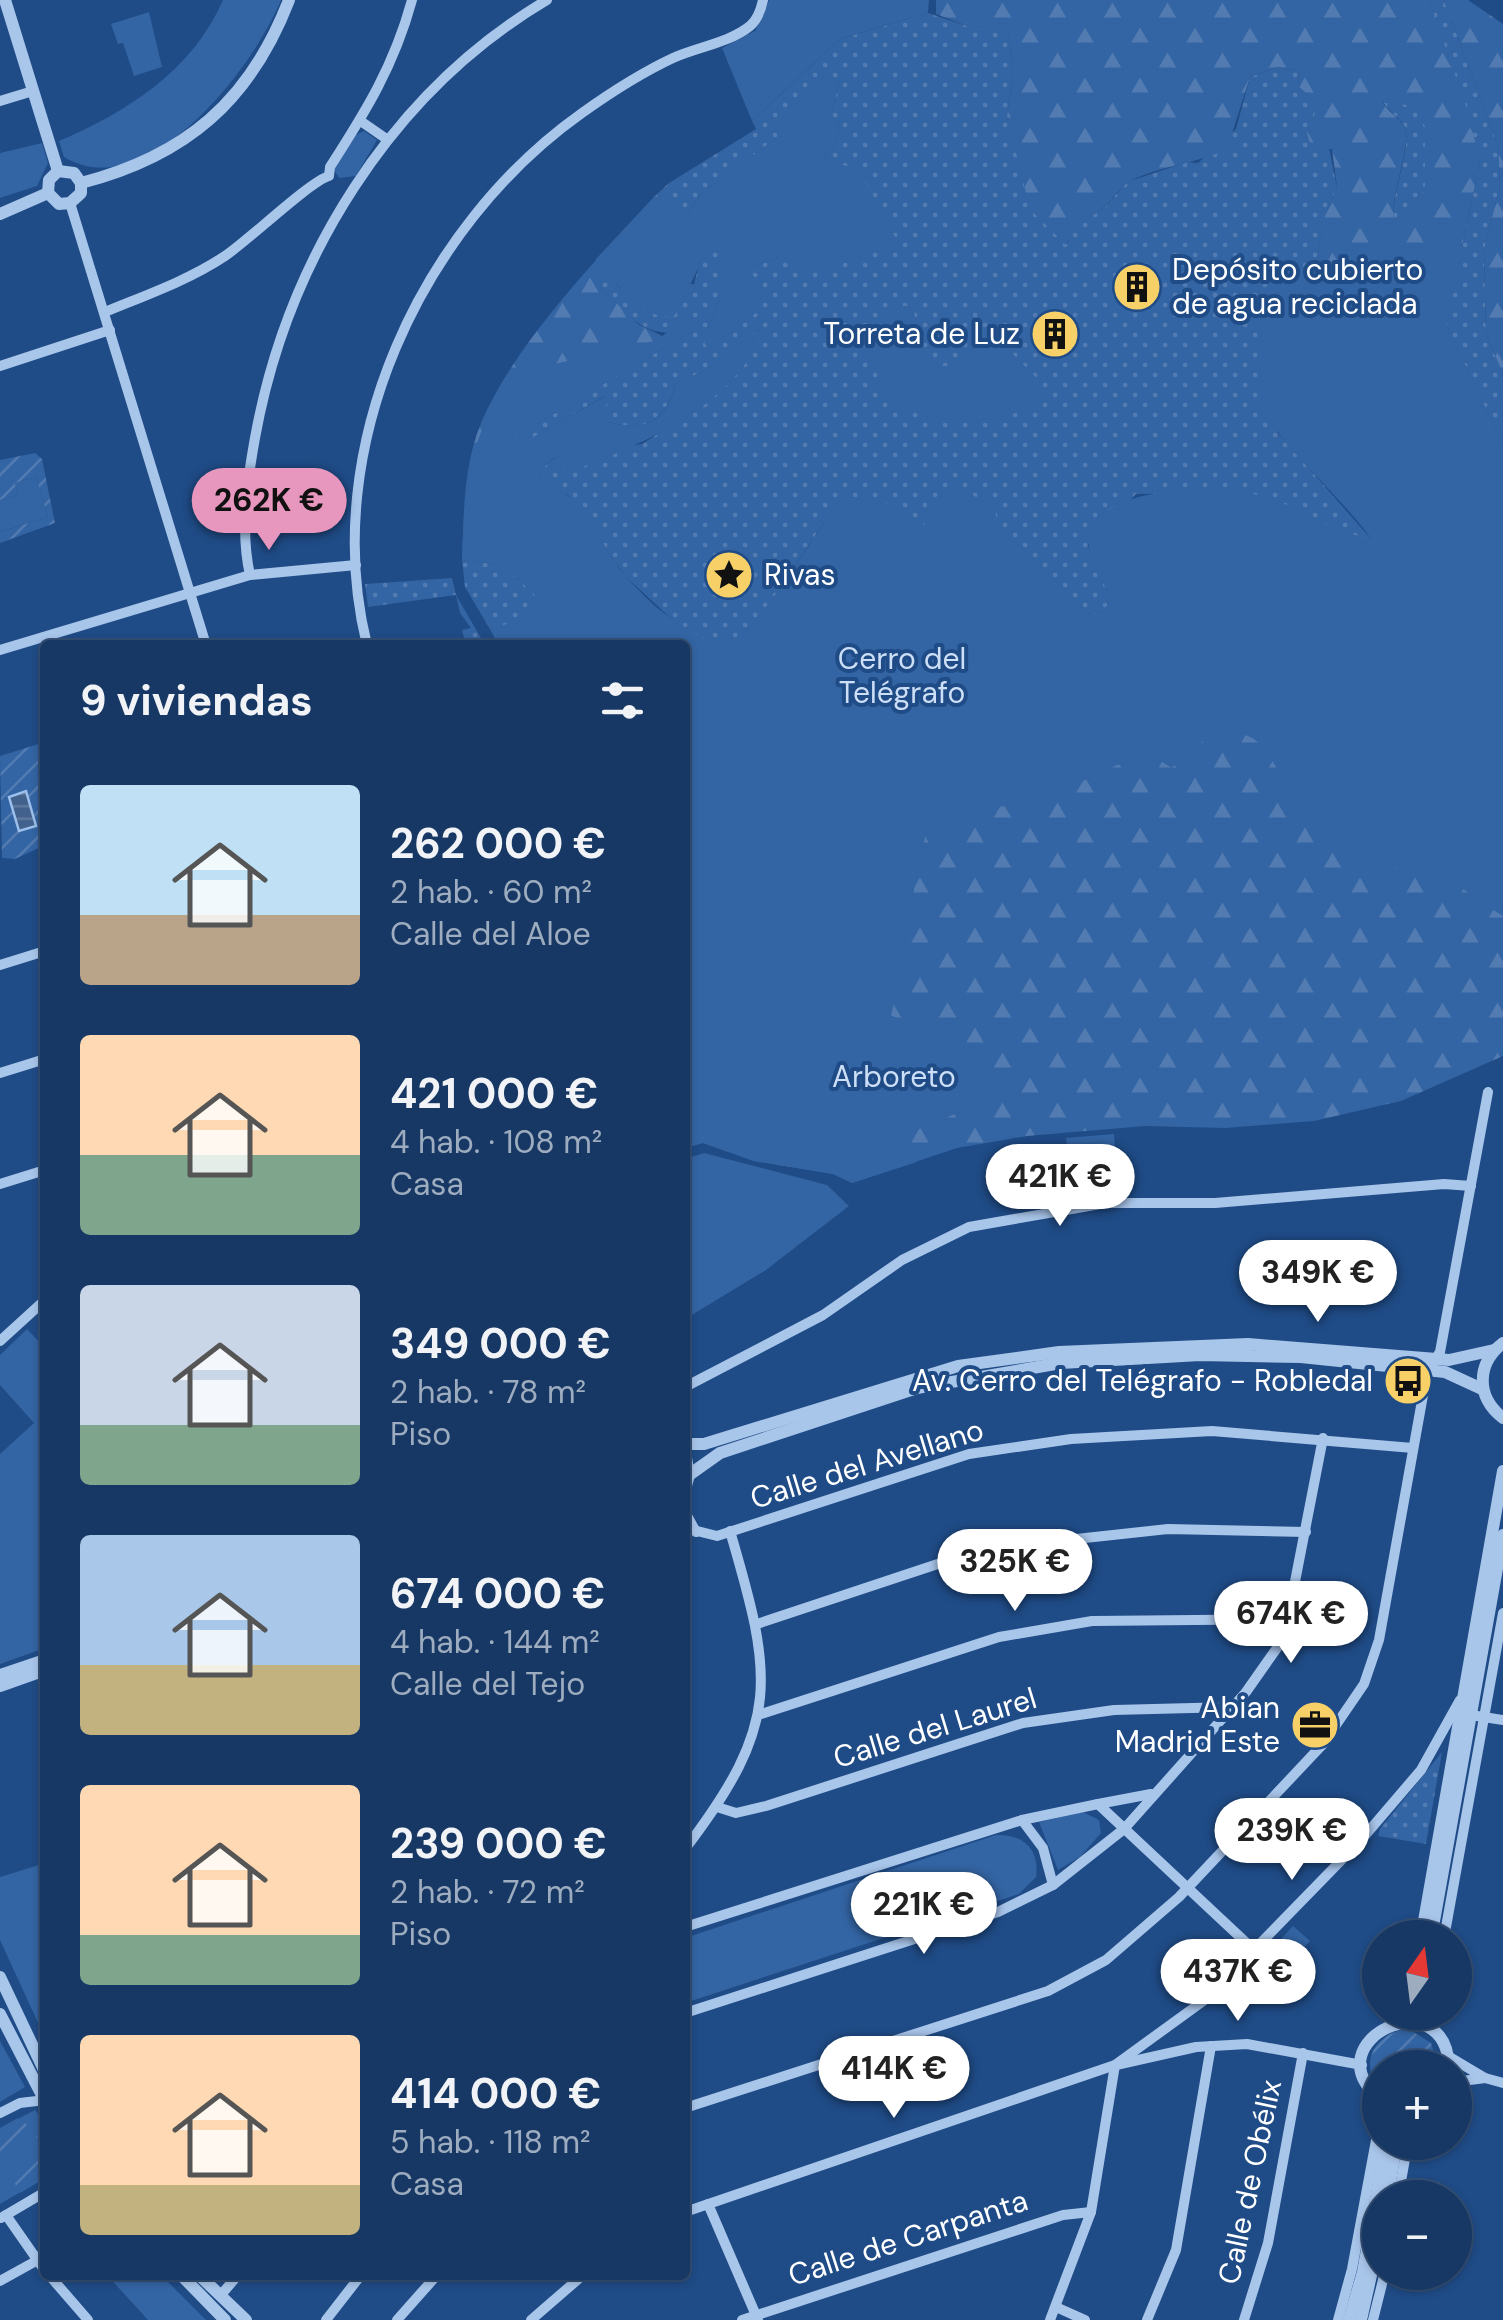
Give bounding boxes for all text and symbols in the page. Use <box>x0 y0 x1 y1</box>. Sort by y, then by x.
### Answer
place label: Depósito cubierto de agua reciclada <box>1172 250 1423 323</box>
building icon: Depósito cubierto de agua reciclada <box>1111 261 1163 313</box>
building icon: Torreta de Luz <box>1029 308 1081 360</box>
place label: Torreta de Luz <box>823 314 1020 353</box>
pin: 262K € <box>188 468 350 553</box>
text: 262K € <box>214 479 324 521</box>
place icon: Rivas <box>703 549 755 601</box>
place label: Rivas <box>764 555 835 594</box>
park label: Cerro del Telégrafo <box>838 639 966 712</box>
text: 9 viviendas <box>80 673 313 728</box>
icon: filters <box>595 673 650 728</box>
text: 262 000 € <box>390 816 606 871</box>
icon: home <box>160 825 280 945</box>
text: 2 hab. · 60 m² <box>390 871 592 913</box>
text: Calle del Aloe <box>390 913 591 955</box>
park label: Arboreto <box>832 1057 956 1096</box>
text: 421 000 € <box>390 1066 598 1121</box>
icon: home <box>160 1075 280 1195</box>
text: 4 hab. · 108 m² <box>390 1121 602 1163</box>
pin: 421K € <box>979 1144 1141 1229</box>
text: 421K € <box>1008 1155 1112 1197</box>
text: Casa <box>390 1163 464 1205</box>
pin: 349K € <box>1237 1240 1399 1325</box>
text: 349K € <box>1261 1251 1375 1293</box>
text: 349 000 € <box>390 1316 611 1371</box>
icon: home <box>160 1325 280 1445</box>
bus stop icon: Av. Cerro del Telégrafo - Robledal <box>1382 1355 1434 1407</box>
place label: Av. Cerro del Telégrafo - Robledal <box>912 1361 1373 1400</box>
text: 2 hab. · 78 m² <box>390 1371 586 1413</box>
street label: Calle del Avellano <box>745 1410 988 1518</box>
text: Piso <box>390 1413 451 1455</box>
pin: 325K € <box>934 1529 1096 1614</box>
text: 325K € <box>959 1540 1071 1582</box>
text: 674 000 € <box>390 1566 605 1621</box>
icon: home <box>160 1575 280 1695</box>
pin: 674K € <box>1210 1581 1372 1666</box>
text: 674K € <box>1236 1592 1346 1634</box>
text: 4 hab. · 144 m² <box>390 1621 600 1663</box>
text: Calle del Tejo <box>390 1663 585 1705</box>
street label: Calle del Laurel <box>829 1678 1041 1777</box>
place label: Abian Madrid Este <box>1115 1688 1280 1761</box>
office icon: Abian Madrid Este <box>1289 1699 1341 1751</box>
pin: 239K € <box>1211 1798 1373 1883</box>
text: 239K € <box>1236 1809 1348 1851</box>
text: 239 000 € <box>390 1816 607 1871</box>
icon: home <box>160 1825 280 1945</box>
text: 2 hab. · 72 m² <box>390 1871 585 1913</box>
pin: 221K € <box>843 1872 1005 1957</box>
text: 221K € <box>873 1883 975 1925</box>
text: Piso <box>390 1913 451 1955</box>
north arrow <box>1362 1920 1472 2030</box>
map controls <box>1362 1920 1472 2290</box>
pin: 437K € <box>1157 1939 1319 2024</box>
text: 437K € <box>1183 1950 1293 1992</box>
pin: 414K € <box>813 2036 975 2121</box>
text: 414K € <box>841 2047 947 2089</box>
button: + <box>1362 2050 1472 2160</box>
text: 414 000 € <box>390 2066 602 2121</box>
icon: home <box>160 2075 280 2195</box>
street label: Calle de Obélix <box>1209 2076 1290 2288</box>
text: 5 hab. · 118 m² <box>390 2121 591 2163</box>
text: Casa <box>390 2163 464 2205</box>
street label: Calle de Carpanta <box>783 2180 1032 2295</box>
button: − <box>1362 2180 1472 2290</box>

